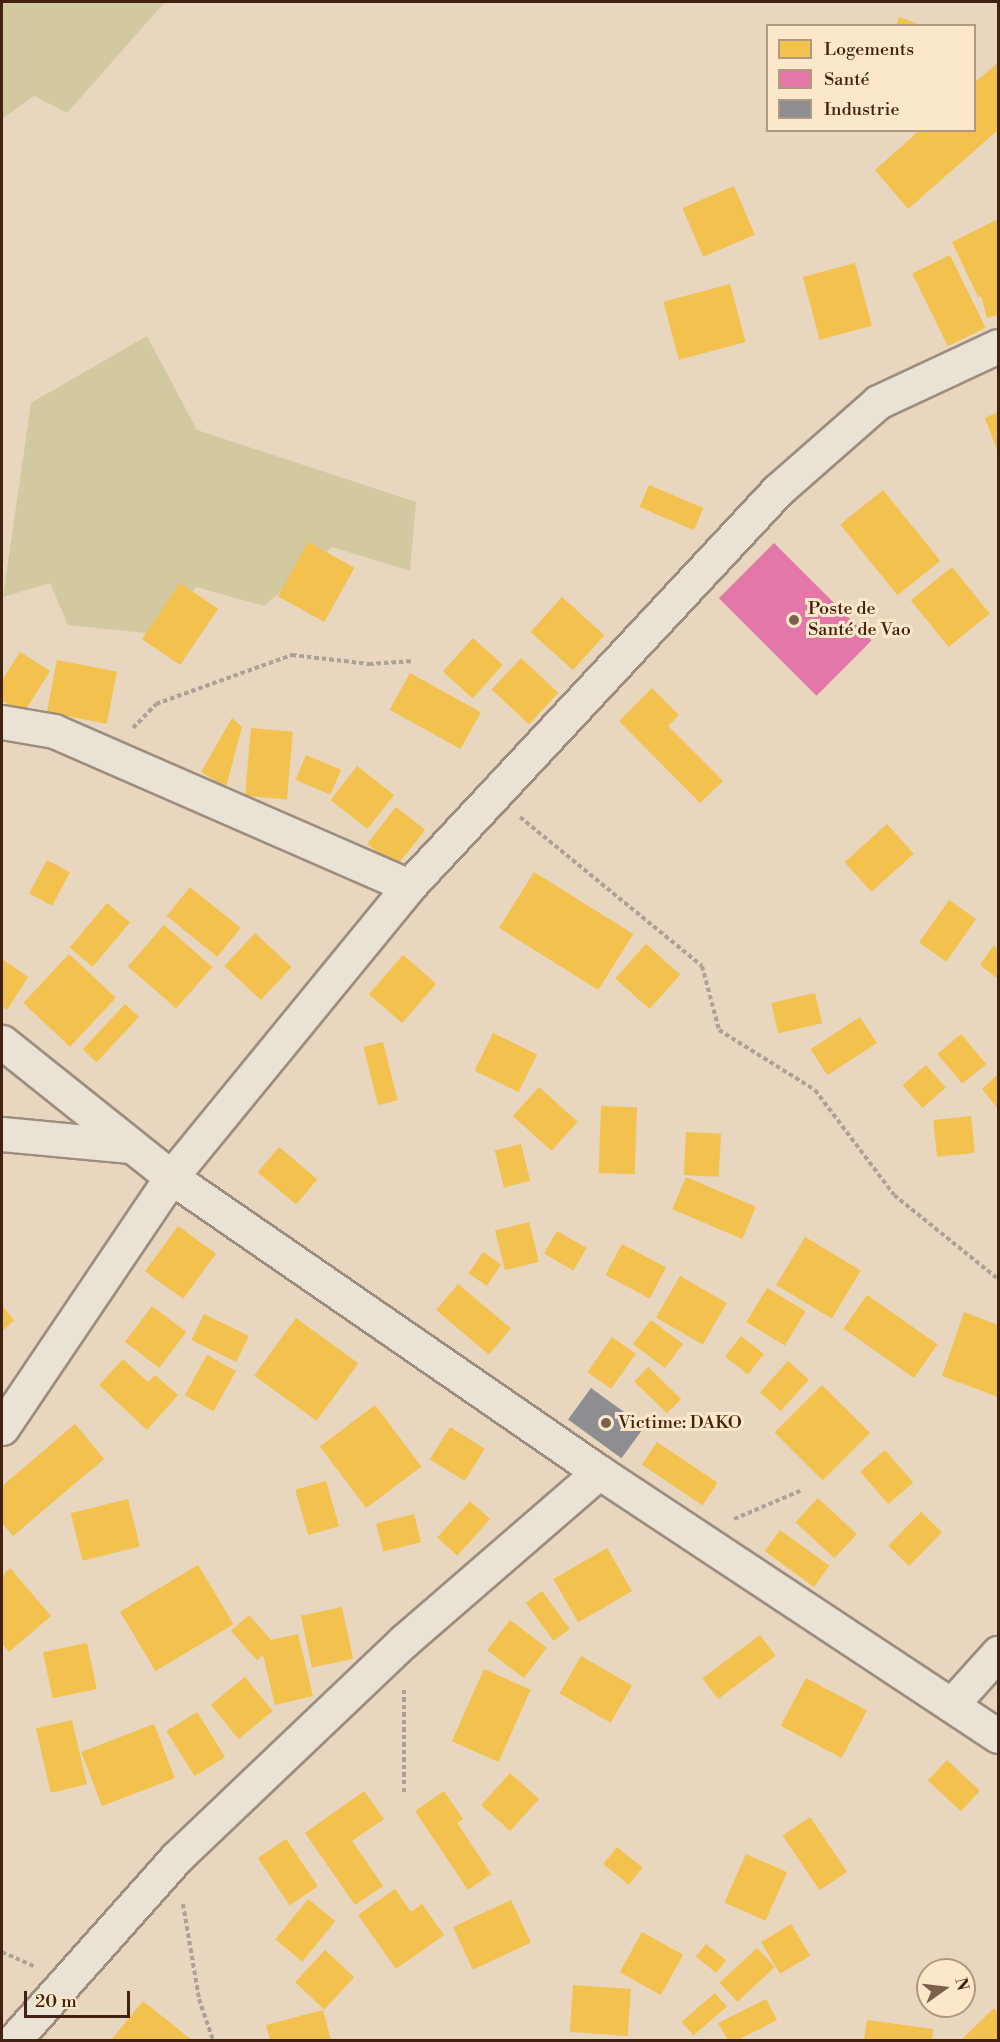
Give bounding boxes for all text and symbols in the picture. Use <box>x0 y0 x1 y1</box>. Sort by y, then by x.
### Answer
legend <box>766 24 976 132</box>
text: Logements <box>824 38 914 61</box>
text: Santé <box>824 68 870 91</box>
text: Industrie <box>824 98 900 121</box>
place label: Poste de Santé de Vao <box>808 599 911 642</box>
marker: Poste de Santé de Vao <box>785 611 803 629</box>
place label: Victime: DAKO <box>618 1412 742 1434</box>
marker: Victime: DAKO <box>599 1416 613 1430</box>
north arrow <box>916 1958 976 2018</box>
text: N <box>950 1976 973 1993</box>
scale bar <box>27 1979 134 2017</box>
text: 20 m <box>35 1990 77 2013</box>

